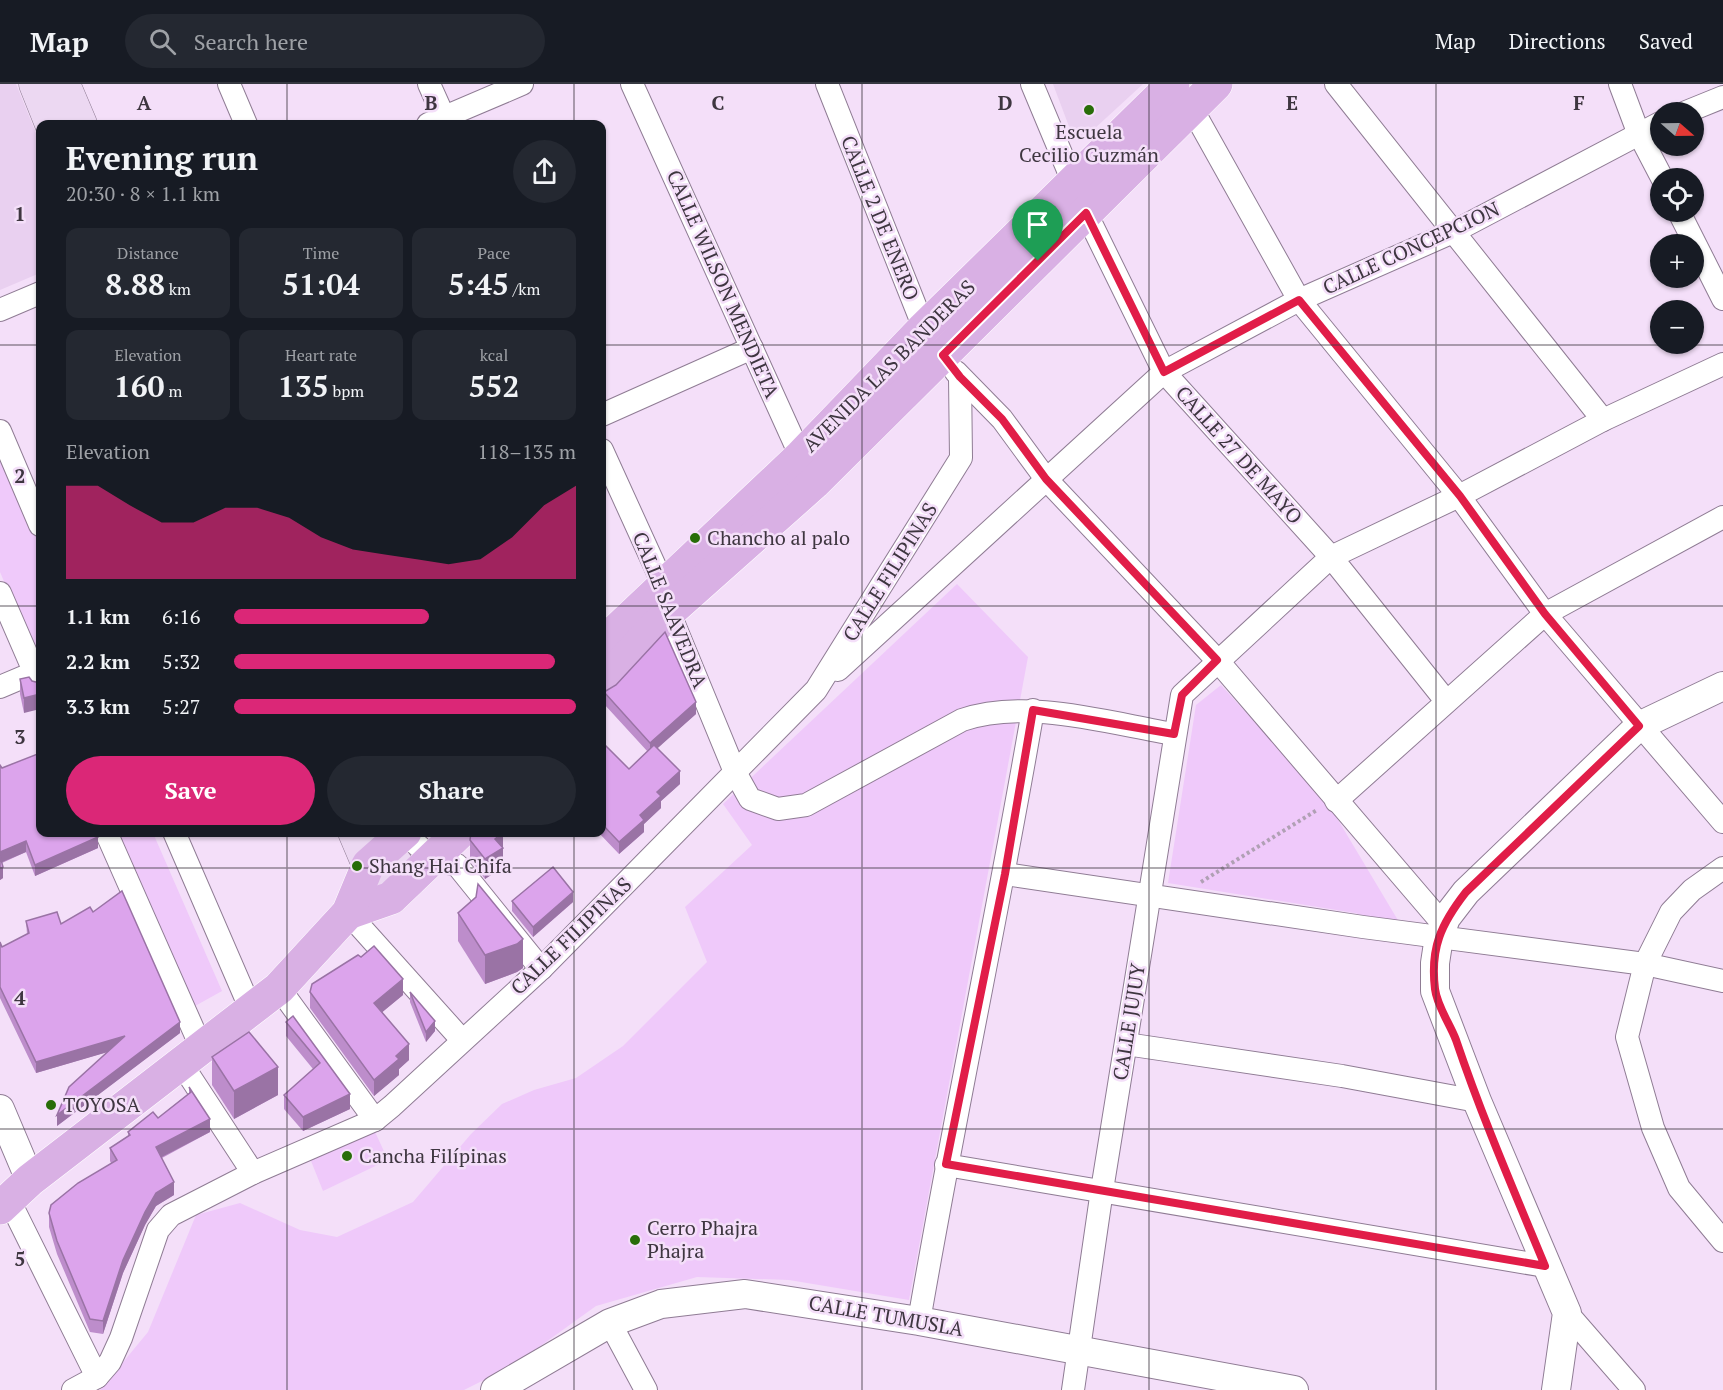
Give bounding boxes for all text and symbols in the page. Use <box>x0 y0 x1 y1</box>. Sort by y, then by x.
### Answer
search box <box>125 14 545 68</box>
text: Map <box>30 23 89 60</box>
icon: search <box>146 25 179 58</box>
text: Search here <box>194 27 308 56</box>
text: Map <box>1435 27 1476 55</box>
text: Directions <box>1509 27 1606 55</box>
text: Saved <box>1639 27 1693 55</box>
text: A <box>137 89 152 116</box>
text: B <box>425 89 438 116</box>
text: C <box>711 89 725 116</box>
text: D <box>998 89 1012 116</box>
text: E <box>1286 89 1298 116</box>
text: F <box>1573 89 1585 116</box>
north arrow <box>1650 102 1704 156</box>
map controls <box>1650 102 1704 354</box>
marker: Escuela Cecilio Guzmán <box>1082 103 1096 117</box>
place label: Escuela Cecilio Guzmán <box>1019 118 1159 168</box>
street label: CALLE 2 DE ENERO <box>835 131 926 304</box>
text: Evening run <box>66 136 258 179</box>
button: share <box>513 140 576 203</box>
street label: CALLE WILSON MENDIETA <box>661 165 786 402</box>
button: locate <box>1650 168 1704 222</box>
text: 20:30 · 8 × 1.1 km <box>66 180 220 207</box>
street label: CALLE CONCEPCION <box>1318 195 1504 300</box>
pin <box>1012 199 1063 261</box>
text: 1 <box>14 200 26 227</box>
icon: arrive <box>1021 208 1054 241</box>
button: + <box>1650 234 1704 288</box>
text: Distance <box>117 242 179 264</box>
text: Time <box>303 242 339 264</box>
text: Pace <box>478 242 510 264</box>
text: 8.88 <box>105 264 165 304</box>
text: 51:04 <box>282 264 360 304</box>
text: 5:45 <box>448 264 509 304</box>
street label: AVENIDA LAS BANDERAS <box>797 274 981 458</box>
text: km <box>165 278 191 300</box>
text: /km <box>509 278 540 300</box>
button: − <box>1650 300 1704 354</box>
text: Elevation <box>114 344 182 366</box>
text: Heart rate <box>285 344 357 366</box>
text: kcal <box>480 344 508 366</box>
text: 160 <box>114 366 165 406</box>
text: 135 <box>278 366 329 406</box>
text: 552 <box>469 366 519 406</box>
text: m <box>165 380 182 402</box>
text: bpm <box>329 380 364 402</box>
street label: CALLE 27 DE MAYO <box>1170 380 1309 530</box>
text: Elevation <box>66 438 150 465</box>
text: 118–135 m <box>477 438 576 465</box>
text: 2 <box>14 462 26 489</box>
street label: CALLE FILIPINAS <box>836 497 943 646</box>
place label: Chancho al palo <box>707 524 850 551</box>
street label: CALLE SAAVEDRA <box>627 528 714 692</box>
marker: Chancho al palo <box>688 531 702 545</box>
text: 1.1 km <box>66 603 130 630</box>
text: 6:16 <box>162 603 201 630</box>
text: 2.2 km <box>66 648 130 675</box>
text: 5:32 <box>162 648 201 675</box>
text: 3.3 km <box>66 693 130 720</box>
text: 5:27 <box>162 693 201 720</box>
text: 3 <box>14 723 26 750</box>
button: Save <box>66 756 315 825</box>
button: Share <box>327 756 576 825</box>
place label: Shang Hai Chifa <box>369 852 512 879</box>
marker: Shang Hai Chifa <box>350 859 364 873</box>
street label: CALLE FILIPINAS <box>504 871 637 1000</box>
street label: CALLE JUJUY <box>1106 961 1151 1082</box>
text: 4 <box>14 984 26 1011</box>
place label: TOYOSA <box>63 1091 140 1118</box>
marker: TOYOSA <box>44 1098 58 1112</box>
place label: Cancha Filípinas <box>359 1142 507 1169</box>
marker: Cancha Filípinas <box>340 1149 354 1163</box>
place label: Cerro Phajra Phajra <box>647 1214 758 1264</box>
marker: Cerro Phajra Phajra <box>628 1233 642 1247</box>
text: 5 <box>14 1245 26 1272</box>
street label: CALLE TUMUSLA <box>807 1289 966 1342</box>

